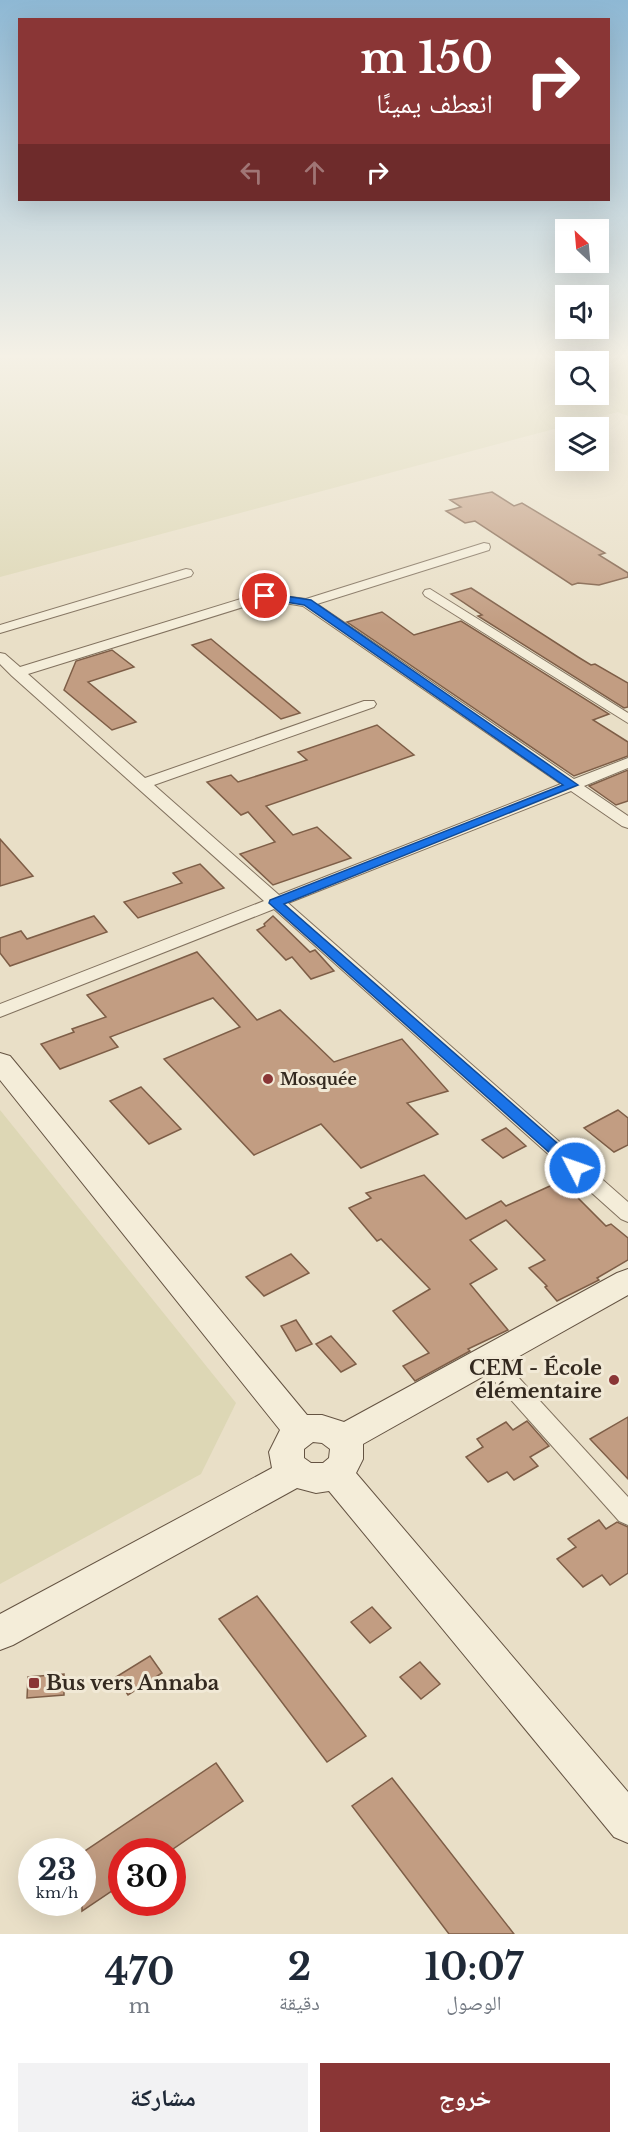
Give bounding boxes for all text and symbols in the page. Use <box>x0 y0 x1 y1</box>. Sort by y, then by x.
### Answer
text: 150 m <box>360 32 493 84</box>
icon: right <box>514 42 592 120</box>
text: انعطف يمينًا <box>376 87 493 120</box>
icon: left <box>235 156 268 189</box>
icon: ahead <box>298 156 331 189</box>
icon: right <box>361 156 394 189</box>
north arrow <box>555 219 609 273</box>
map controls <box>555 219 609 471</box>
button: sound <box>555 285 609 339</box>
button: search <box>555 351 609 405</box>
button: layers <box>555 417 609 471</box>
pin <box>239 570 290 621</box>
icon: arrive <box>248 579 281 612</box>
place label: Mosquée <box>280 1069 357 1089</box>
marker: Mosquée <box>261 1072 275 1086</box>
position arrow <box>543 1136 607 1200</box>
place label: CEM - École élémentaire <box>469 1355 602 1403</box>
marker: CEM - École élémentaire <box>607 1373 621 1387</box>
place label: Bus vers Annaba <box>46 1671 220 1695</box>
marker: Bus vers Annaba <box>27 1676 41 1690</box>
speed limit sign: 30 <box>108 1838 186 1916</box>
text: 23 <box>38 1851 76 1888</box>
text: km/h <box>36 1883 78 1902</box>
text: 2 <box>288 1945 311 1990</box>
text: 10:07 <box>424 1945 523 1990</box>
text: 470 <box>105 1950 174 1995</box>
text: دقيقة <box>279 1991 320 2015</box>
text: الوصول <box>446 1991 502 2015</box>
text: m <box>129 1994 150 2018</box>
button: مشاركة <box>18 2063 308 2132</box>
button: خروج <box>320 2063 610 2132</box>

